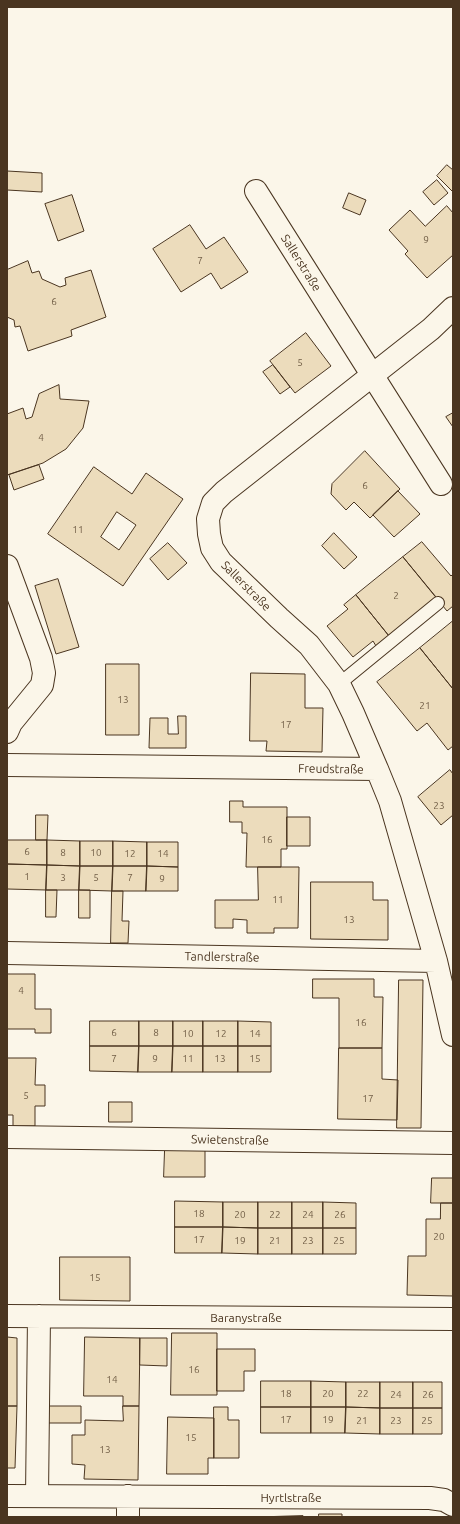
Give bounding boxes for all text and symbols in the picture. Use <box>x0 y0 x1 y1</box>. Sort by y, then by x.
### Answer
street label: Sallerstraße <box>278 232 324 294</box>
house number: 9 <box>423 234 429 246</box>
house number: 7 <box>197 255 203 267</box>
house number: 6 <box>51 296 57 308</box>
house number: 5 <box>297 357 303 369</box>
house number: 4 <box>38 432 44 444</box>
house number: 6 <box>362 480 368 492</box>
house number: 11 <box>72 524 84 536</box>
street label: Sallerstraße <box>218 558 274 614</box>
house number: 2 <box>393 590 399 602</box>
house number: 13 <box>117 694 129 706</box>
house number: 21 <box>419 700 431 712</box>
house number: 17 <box>280 719 292 731</box>
street label: Freudstraße <box>298 761 364 777</box>
house number: 23 <box>433 800 445 812</box>
house number: 16 <box>261 834 273 846</box>
house number: 6 <box>24 846 30 858</box>
house number: 8 <box>60 847 66 859</box>
house number: 10 <box>90 847 102 859</box>
house number: 12 <box>124 848 136 860</box>
house number: 14 <box>157 848 169 860</box>
house number: 1 <box>24 871 30 883</box>
house number: 3 <box>60 872 66 884</box>
house number: 5 <box>93 872 99 884</box>
house number: 7 <box>127 872 133 884</box>
house number: 9 <box>159 873 165 885</box>
house number: 11 <box>272 894 284 906</box>
house number: 13 <box>343 914 355 926</box>
street label: Tandlerstraße <box>184 949 260 965</box>
house number: 4 <box>18 985 24 997</box>
house number: 16 <box>355 1017 367 1029</box>
house number: 6 <box>111 1027 117 1039</box>
house number: 8 <box>153 1027 159 1039</box>
house number: 10 <box>182 1028 194 1040</box>
house number: 12 <box>215 1028 227 1040</box>
house number: 14 <box>249 1028 261 1040</box>
house number: 7 <box>111 1053 117 1065</box>
house number: 9 <box>152 1053 158 1065</box>
house number: 11 <box>182 1053 194 1065</box>
house number: 13 <box>214 1053 226 1065</box>
house number: 15 <box>249 1053 261 1065</box>
house number: 5 <box>23 1090 29 1102</box>
house number: 17 <box>362 1093 374 1105</box>
street label: Swietenstraße <box>191 1132 269 1148</box>
house number: 18 <box>193 1208 205 1220</box>
house number: 20 <box>234 1209 246 1221</box>
house number: 22 <box>269 1209 281 1221</box>
house number: 24 <box>302 1209 314 1221</box>
house number: 26 <box>334 1209 346 1221</box>
house number: 20 <box>433 1231 445 1243</box>
house number: 17 <box>193 1234 205 1246</box>
house number: 19 <box>234 1235 246 1247</box>
house number: 21 <box>269 1235 281 1247</box>
house number: 23 <box>302 1235 314 1247</box>
house number: 25 <box>333 1235 345 1247</box>
house number: 15 <box>89 1272 101 1284</box>
street label: Baranystraße <box>210 1311 282 1325</box>
house number: 16 <box>188 1364 200 1376</box>
house number: 14 <box>106 1374 118 1386</box>
house number: 18 <box>280 1388 292 1400</box>
house number: 20 <box>322 1388 334 1400</box>
house number: 22 <box>357 1388 369 1400</box>
house number: 24 <box>390 1389 402 1401</box>
house number: 26 <box>422 1389 434 1401</box>
house number: 17 <box>280 1414 292 1426</box>
house number: 19 <box>322 1414 334 1426</box>
house number: 21 <box>356 1415 368 1427</box>
house number: 23 <box>390 1415 402 1427</box>
house number: 25 <box>421 1415 433 1427</box>
house number: 15 <box>185 1432 197 1444</box>
house number: 13 <box>99 1444 111 1456</box>
street label: Hyrtlstraße <box>260 1491 322 1505</box>

